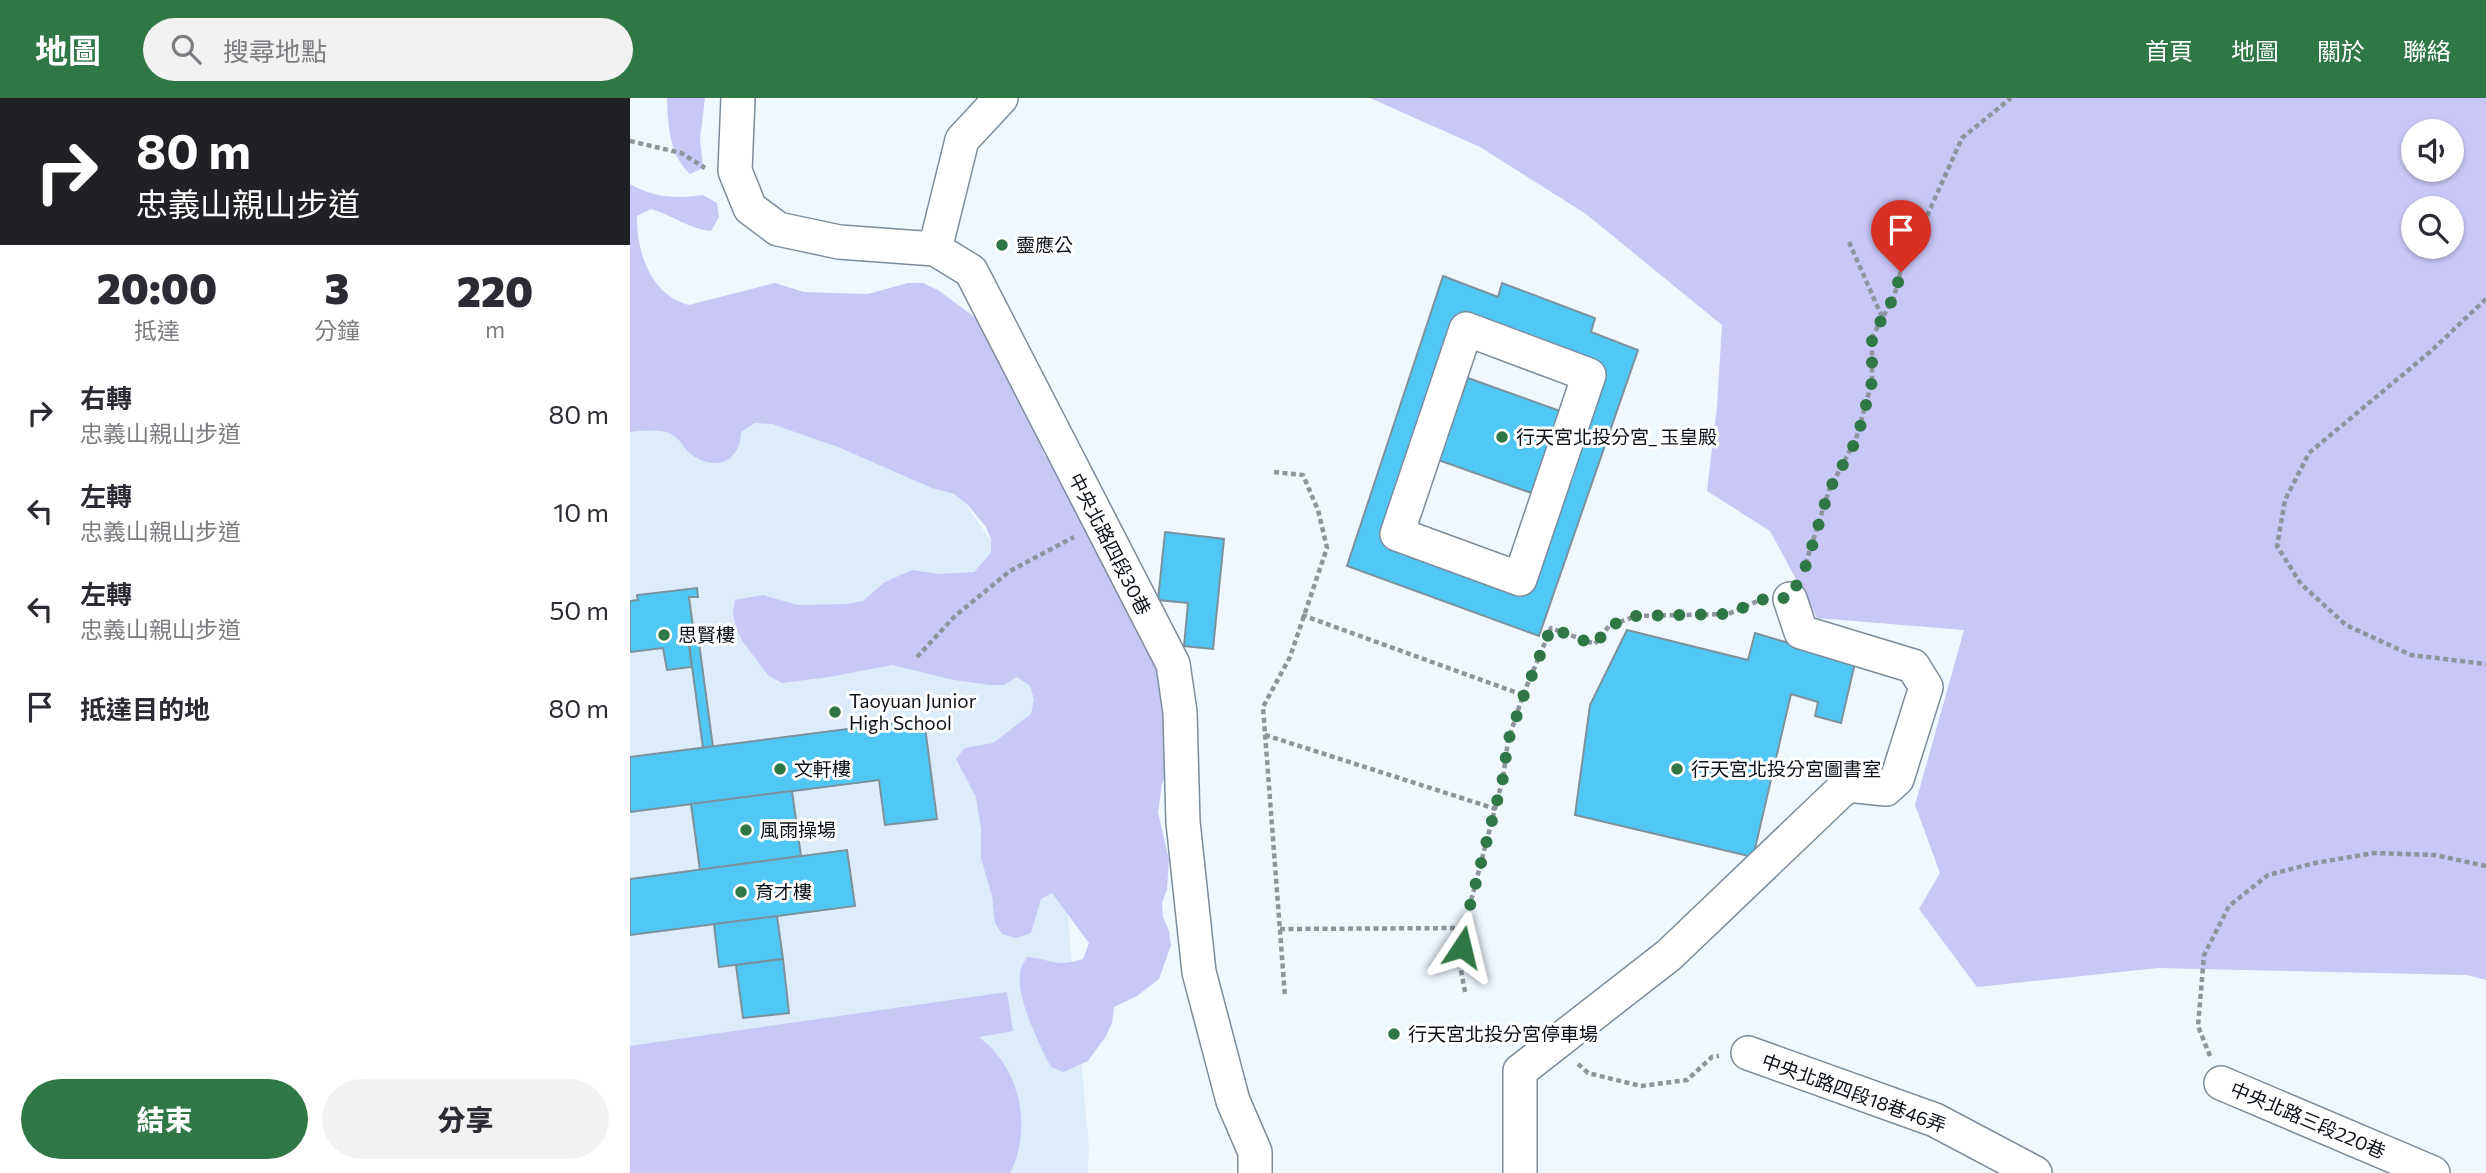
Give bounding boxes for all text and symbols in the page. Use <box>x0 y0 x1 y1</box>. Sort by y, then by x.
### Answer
search box <box>143 18 633 81</box>
text: 地圖 <box>35 29 101 70</box>
icon: search <box>167 30 205 68</box>
text: 搜尋地點 <box>223 35 327 66</box>
text: 首頁 <box>2145 36 2193 65</box>
text: 地圖 <box>2231 36 2279 65</box>
text: 關於 <box>2317 36 2365 65</box>
text: 聯絡 <box>2403 36 2451 65</box>
text: 80 m <box>136 119 251 179</box>
map controls <box>2401 119 2464 259</box>
button: sound <box>2401 119 2464 182</box>
icon: right <box>21 126 112 217</box>
text: 忠義山親山步道 <box>136 183 360 223</box>
button: search <box>2401 196 2464 259</box>
pin <box>1871 200 1931 272</box>
icon: arrive <box>1882 211 1920 249</box>
place label: 靈應公 <box>1016 233 1073 256</box>
marker: 靈應公 <box>994 237 1010 253</box>
text: 20:00 <box>97 261 217 313</box>
text: 3 <box>325 261 349 313</box>
text: 220 <box>457 264 533 316</box>
text: m <box>485 315 505 343</box>
text: 抵達 <box>134 316 180 344</box>
text: 分鐘 <box>314 316 360 344</box>
text: 右轉 <box>80 382 132 413</box>
icon: right <box>21 394 59 432</box>
text: 80 m <box>549 398 609 429</box>
text: 忠義山親山步道 <box>80 419 241 447</box>
place label: 行天宮北投分宮_ 玉皇殿 <box>1516 425 1717 448</box>
marker: 行天宮北投分宮_ 玉皇殿 <box>1494 429 1510 445</box>
street label: 中央北路四段30巷 <box>1065 469 1156 619</box>
text: 左轉 <box>80 480 132 511</box>
icon: left <box>21 492 59 530</box>
text: 10 m <box>553 496 609 527</box>
text: 忠義山親山步道 <box>80 517 241 545</box>
text: 左轉 <box>80 578 132 609</box>
icon: left <box>21 590 59 628</box>
text: 50 m <box>549 594 609 625</box>
text: 忠義山親山步道 <box>80 615 241 643</box>
place label: 思賢樓 <box>678 623 735 646</box>
marker: 思賢樓 <box>656 627 672 643</box>
icon: arrive <box>21 688 59 726</box>
place label: Taoyuan Junior High School <box>849 689 977 734</box>
text: 80 m <box>549 692 609 723</box>
text: 抵達目的地 <box>80 693 210 724</box>
marker: Taoyuan Junior High School <box>827 704 843 720</box>
place label: 文軒樓 <box>794 757 851 780</box>
place label: 行天宮北投分宮圖書室 <box>1691 757 1881 780</box>
marker: 文軒樓 <box>772 761 788 777</box>
marker: 行天宮北投分宮圖書室 <box>1669 761 1685 777</box>
place label: 風雨操場 <box>760 818 836 841</box>
marker: 風雨操場 <box>738 822 754 838</box>
place label: 育才樓 <box>755 880 812 903</box>
marker: 育才樓 <box>733 884 749 900</box>
position arrow <box>1425 910 1499 984</box>
place label: 行天宮北投分宮停車場 <box>1408 1022 1598 1045</box>
marker: 行天宮北投分宮停車場 <box>1386 1026 1402 1042</box>
street label: 中央北路四段18巷46弄 <box>1759 1048 1950 1137</box>
street label: 中央北路三段220巷 <box>2227 1076 2389 1163</box>
button: 結束 <box>21 1079 308 1159</box>
button: 分享 <box>322 1079 609 1159</box>

